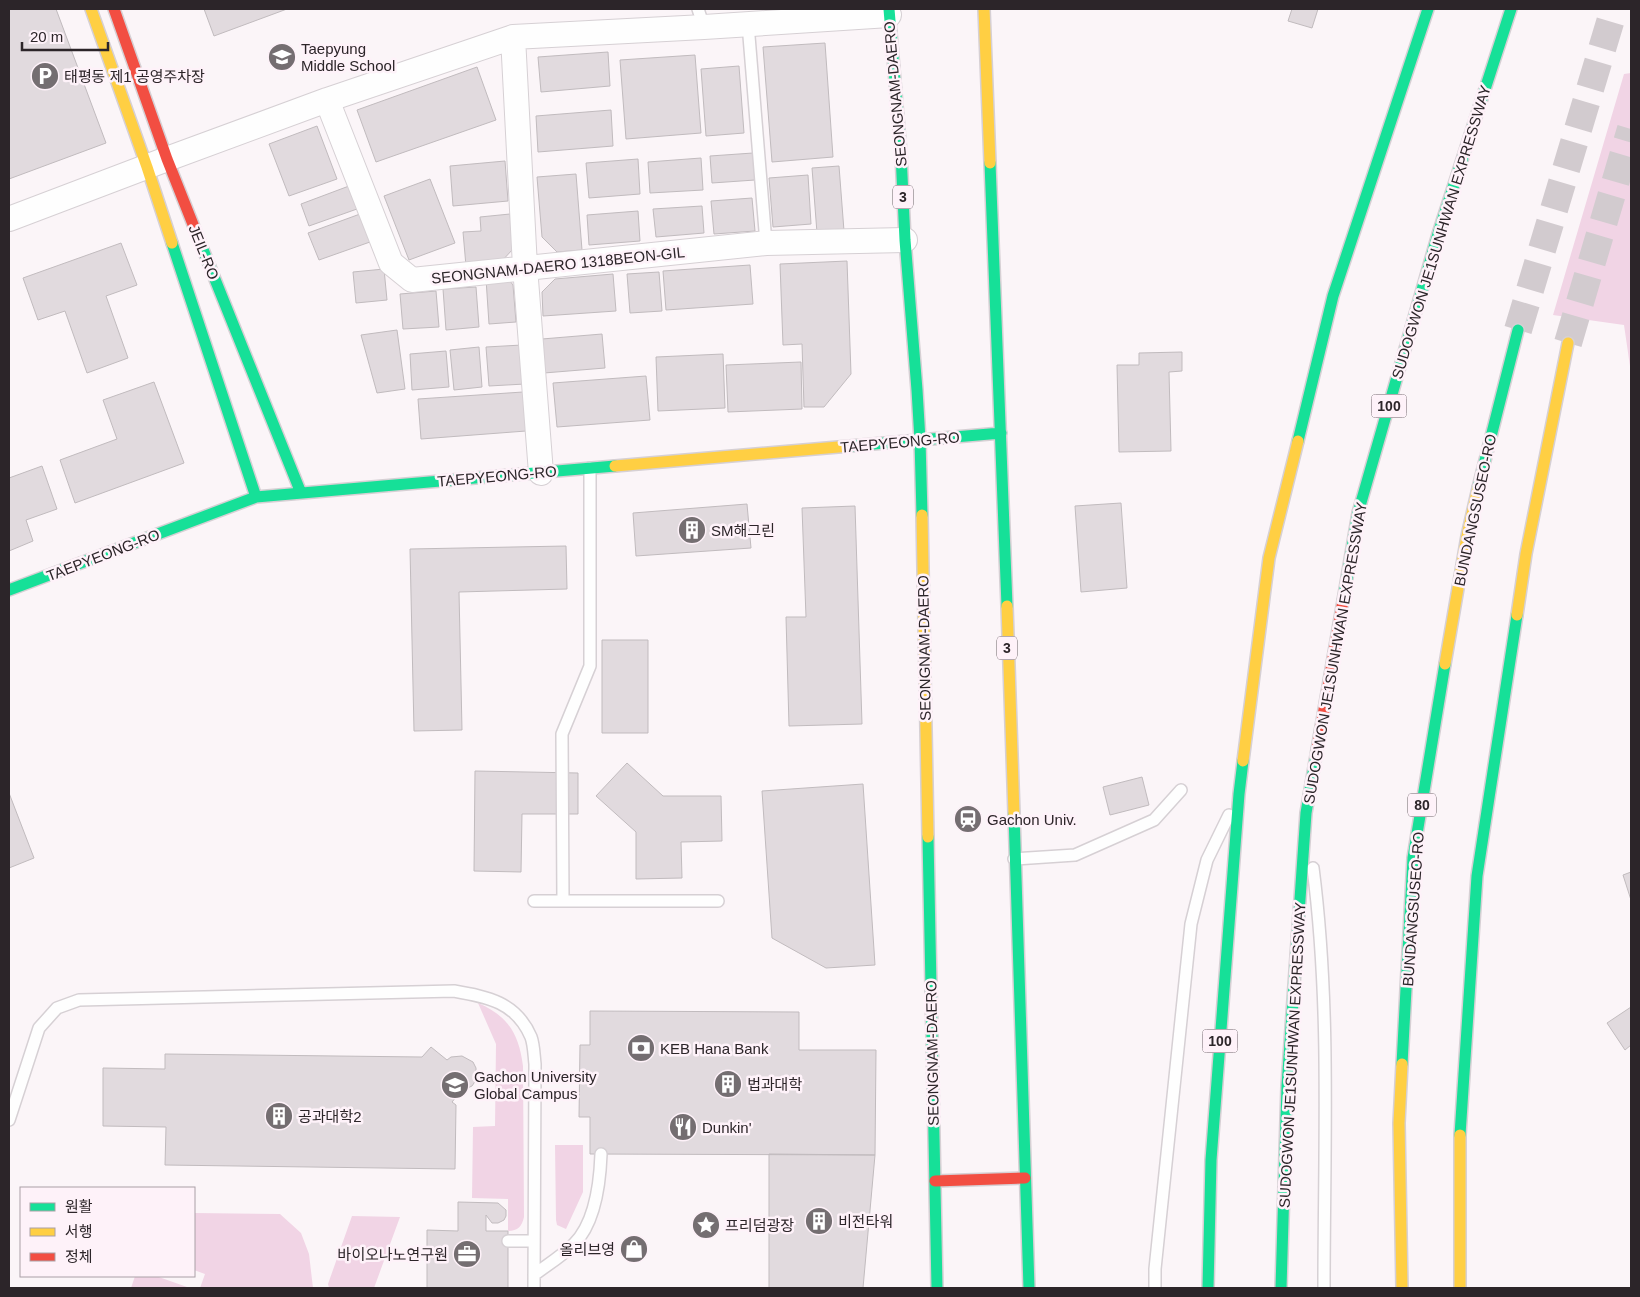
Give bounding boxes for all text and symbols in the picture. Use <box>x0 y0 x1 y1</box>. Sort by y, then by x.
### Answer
scale bar <box>22 20 109 52</box>
street label: SEONGNAM-DAERO <box>880 21 910 167</box>
text: 20 m <box>30 28 63 45</box>
place label: Taepyung Middle School <box>301 40 395 74</box>
school or university icon: Taepyung Middle School <box>267 42 297 72</box>
parking icon: 태평동 제1 공영주차장 <box>30 61 60 91</box>
place label: 태평동 제1 공영주차장 <box>64 68 205 85</box>
street label: SUDOGWON JE1SUNHWAN EXPRESSWAY <box>1388 83 1494 381</box>
road number: 3 <box>893 186 913 208</box>
street label: JEIL-RO <box>185 222 223 282</box>
street label: SEONGNAM-DAERO 1318BEON-GIL <box>430 243 686 287</box>
road number: 100 <box>1372 394 1406 418</box>
street label: TAEPYEONG-RO <box>840 428 960 456</box>
street label: BUNDANGSUSEO-RO <box>1451 432 1499 588</box>
street label: TAEPYEONG-RO <box>437 462 557 490</box>
street label: SUDOGWON JE1SUNHWAN EXPRESSWAY <box>1300 501 1370 805</box>
building icon: SM해그린 <box>677 515 707 545</box>
place label: SM해그린 <box>711 522 775 539</box>
street label: TAEPYEONG-RO <box>44 526 162 584</box>
street label: SEONGNAM-DAERO <box>914 575 934 721</box>
road number: 3 <box>997 636 1017 660</box>
road number: 80 <box>1408 794 1436 816</box>
station icon: Gachon Univ. <box>953 804 983 834</box>
place label: Gachon Univ. <box>987 811 1077 828</box>
street label: BUNDANGSUSEO-RO <box>1399 831 1427 987</box>
street label: SUDOGWON JE1SUNHWAN EXPRESSWAY <box>1276 902 1308 1208</box>
street label: SEONGNAM-DAERO <box>922 980 942 1126</box>
road number: 100 <box>1202 1030 1238 1052</box>
bank icon: KEB Hana Bank <box>626 1033 656 1063</box>
place label: KEB Hana Bank <box>660 1040 769 1057</box>
place label: Gachon University Global Campus <box>474 1068 597 1102</box>
building icon: 법과대학 <box>713 1069 743 1099</box>
school or university icon: Gachon University Global Campus <box>440 1070 470 1100</box>
place label: 법과대학 <box>747 1076 802 1093</box>
building icon: 공과대학2 <box>264 1101 294 1131</box>
place label: 공과대학2 <box>298 1108 362 1125</box>
restaurant icon: Dunkin' <box>668 1112 698 1142</box>
place label: Dunkin' <box>702 1119 752 1136</box>
legend <box>20 1187 195 1277</box>
text: 원활 <box>65 1198 93 1215</box>
building icon: 비전타워 <box>804 1206 834 1236</box>
place icon: 프리덤광장 <box>691 1210 721 1240</box>
place label: 비전타워 <box>838 1213 893 1230</box>
place label: 프리덤광장 <box>725 1217 794 1234</box>
text: 서행 <box>65 1223 93 1240</box>
shop icon: 올리브영 <box>619 1234 649 1264</box>
office icon: 바이오나노연구원 <box>452 1239 482 1269</box>
place label: 올리브영 <box>560 1241 615 1258</box>
place label: 바이오나노연구원 <box>338 1246 448 1263</box>
text: 정체 <box>65 1248 93 1265</box>

